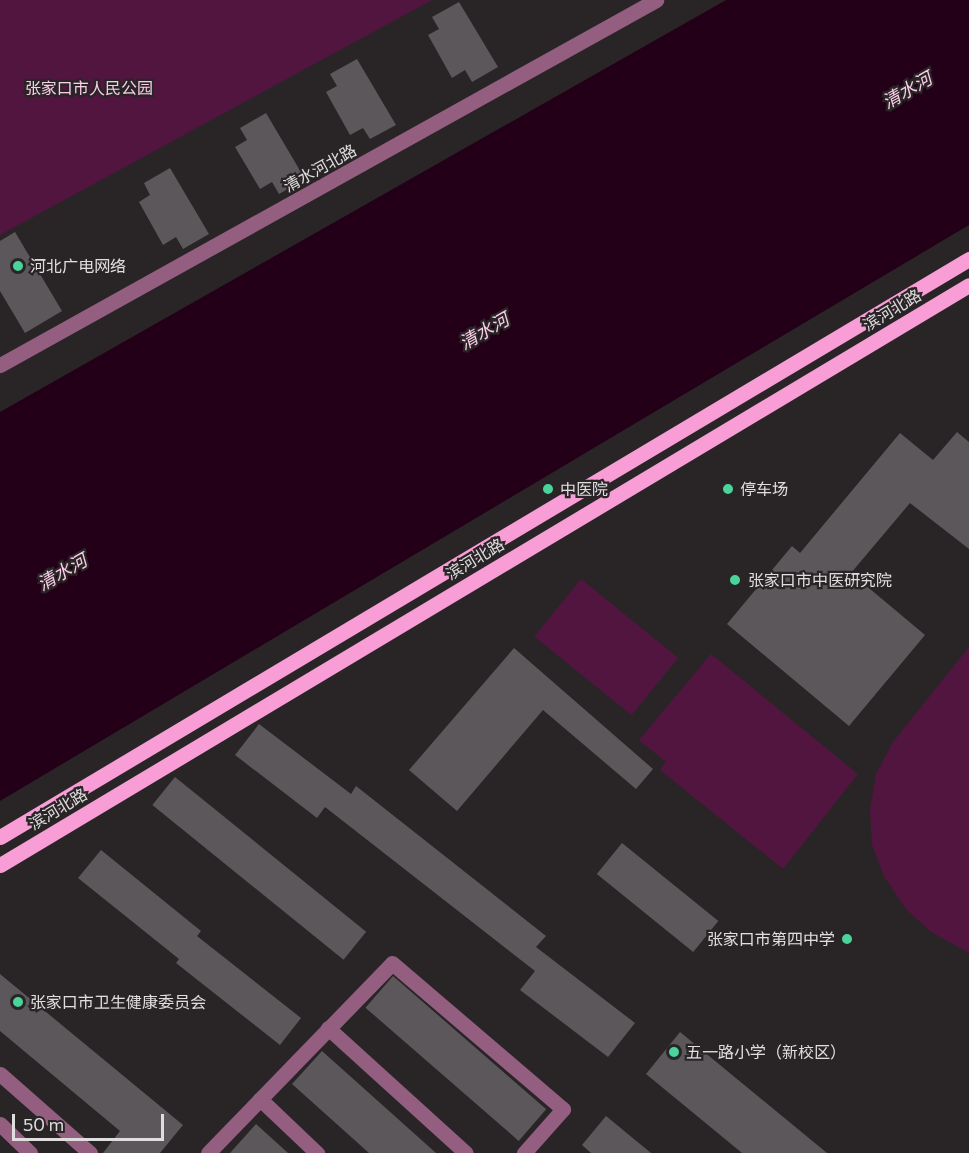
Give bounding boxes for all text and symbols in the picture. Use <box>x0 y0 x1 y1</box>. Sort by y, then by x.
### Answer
water label: 清水河 <box>878 67 936 113</box>
park label: 张家口市人民公园 <box>25 78 153 98</box>
street label: 清水河北路 <box>280 140 360 196</box>
place label: 河北广电网络 <box>30 256 126 276</box>
marker: 河北广电网络 <box>11 259 25 273</box>
street label: 滨河北路 <box>860 285 924 335</box>
water label: 清水河 <box>455 308 513 354</box>
place label: 中医院 <box>560 479 608 499</box>
place label: 停车场 <box>740 479 788 499</box>
marker: 中医院 <box>541 482 555 496</box>
marker: 停车场 <box>721 482 735 496</box>
street label: 滨河北路 <box>443 534 507 584</box>
water label: 清水河 <box>33 549 91 595</box>
place label: 张家口市中医研究院 <box>748 570 892 590</box>
marker: 张家口市中医研究院 <box>726 571 744 589</box>
street label: 滨河北路 <box>26 784 90 834</box>
place label: 张家口市第四中学 <box>707 929 835 949</box>
marker: 张家口市第四中学 <box>840 932 854 946</box>
place label: 张家口市卫生健康委员会 <box>30 992 206 1012</box>
marker: 张家口市卫生健康委员会 <box>11 995 25 1009</box>
place label: 五一路小学（新校区） <box>686 1042 846 1062</box>
marker: 五一路小学（新校区） <box>667 1045 681 1059</box>
scale bar <box>15 1102 166 1140</box>
text: 50 m <box>23 1113 64 1135</box>

